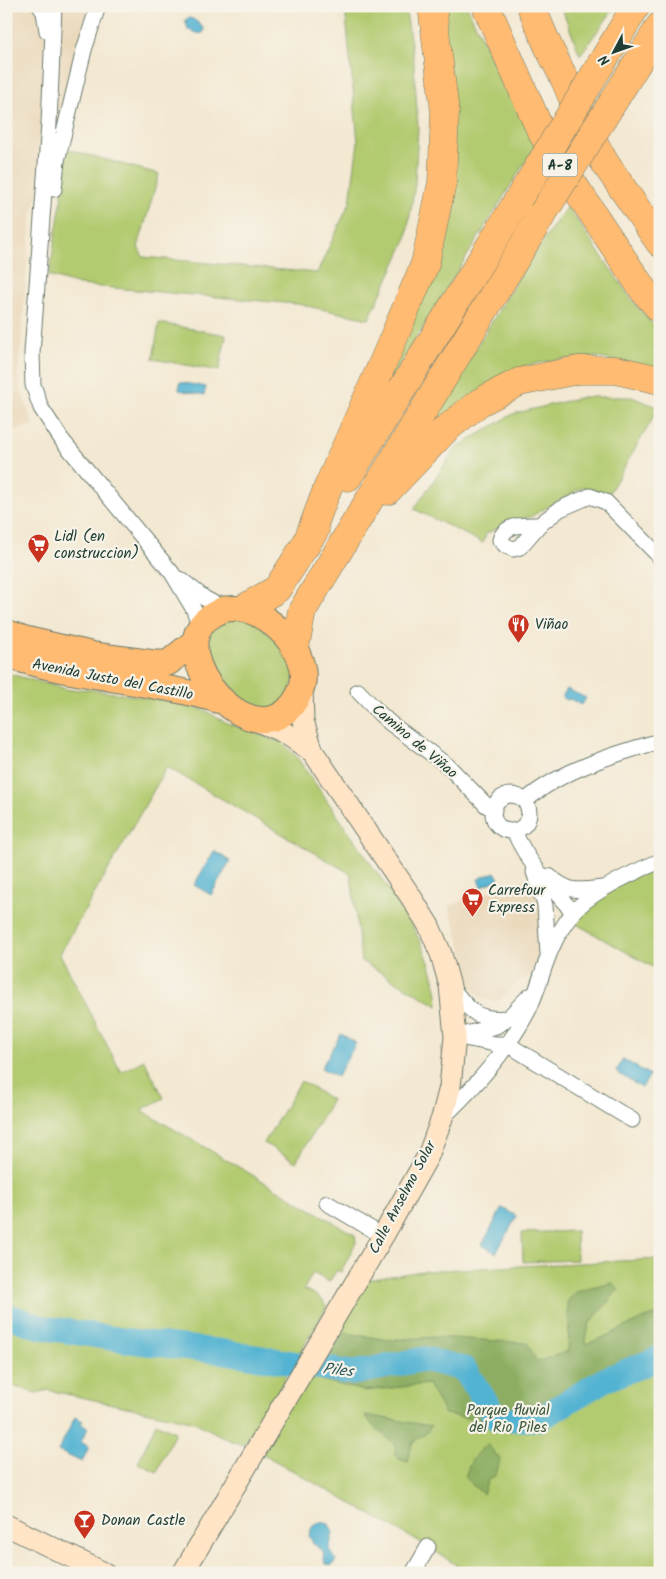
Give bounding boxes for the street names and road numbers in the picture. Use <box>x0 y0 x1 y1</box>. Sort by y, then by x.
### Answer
road number: A-8 <box>542 154 578 176</box>
street label: Avenida Justo del Castillo <box>30 653 195 707</box>
street label: Camino de Viñao <box>366 699 463 785</box>
street label: Calle Anselmo Solar <box>363 1136 443 1258</box>

